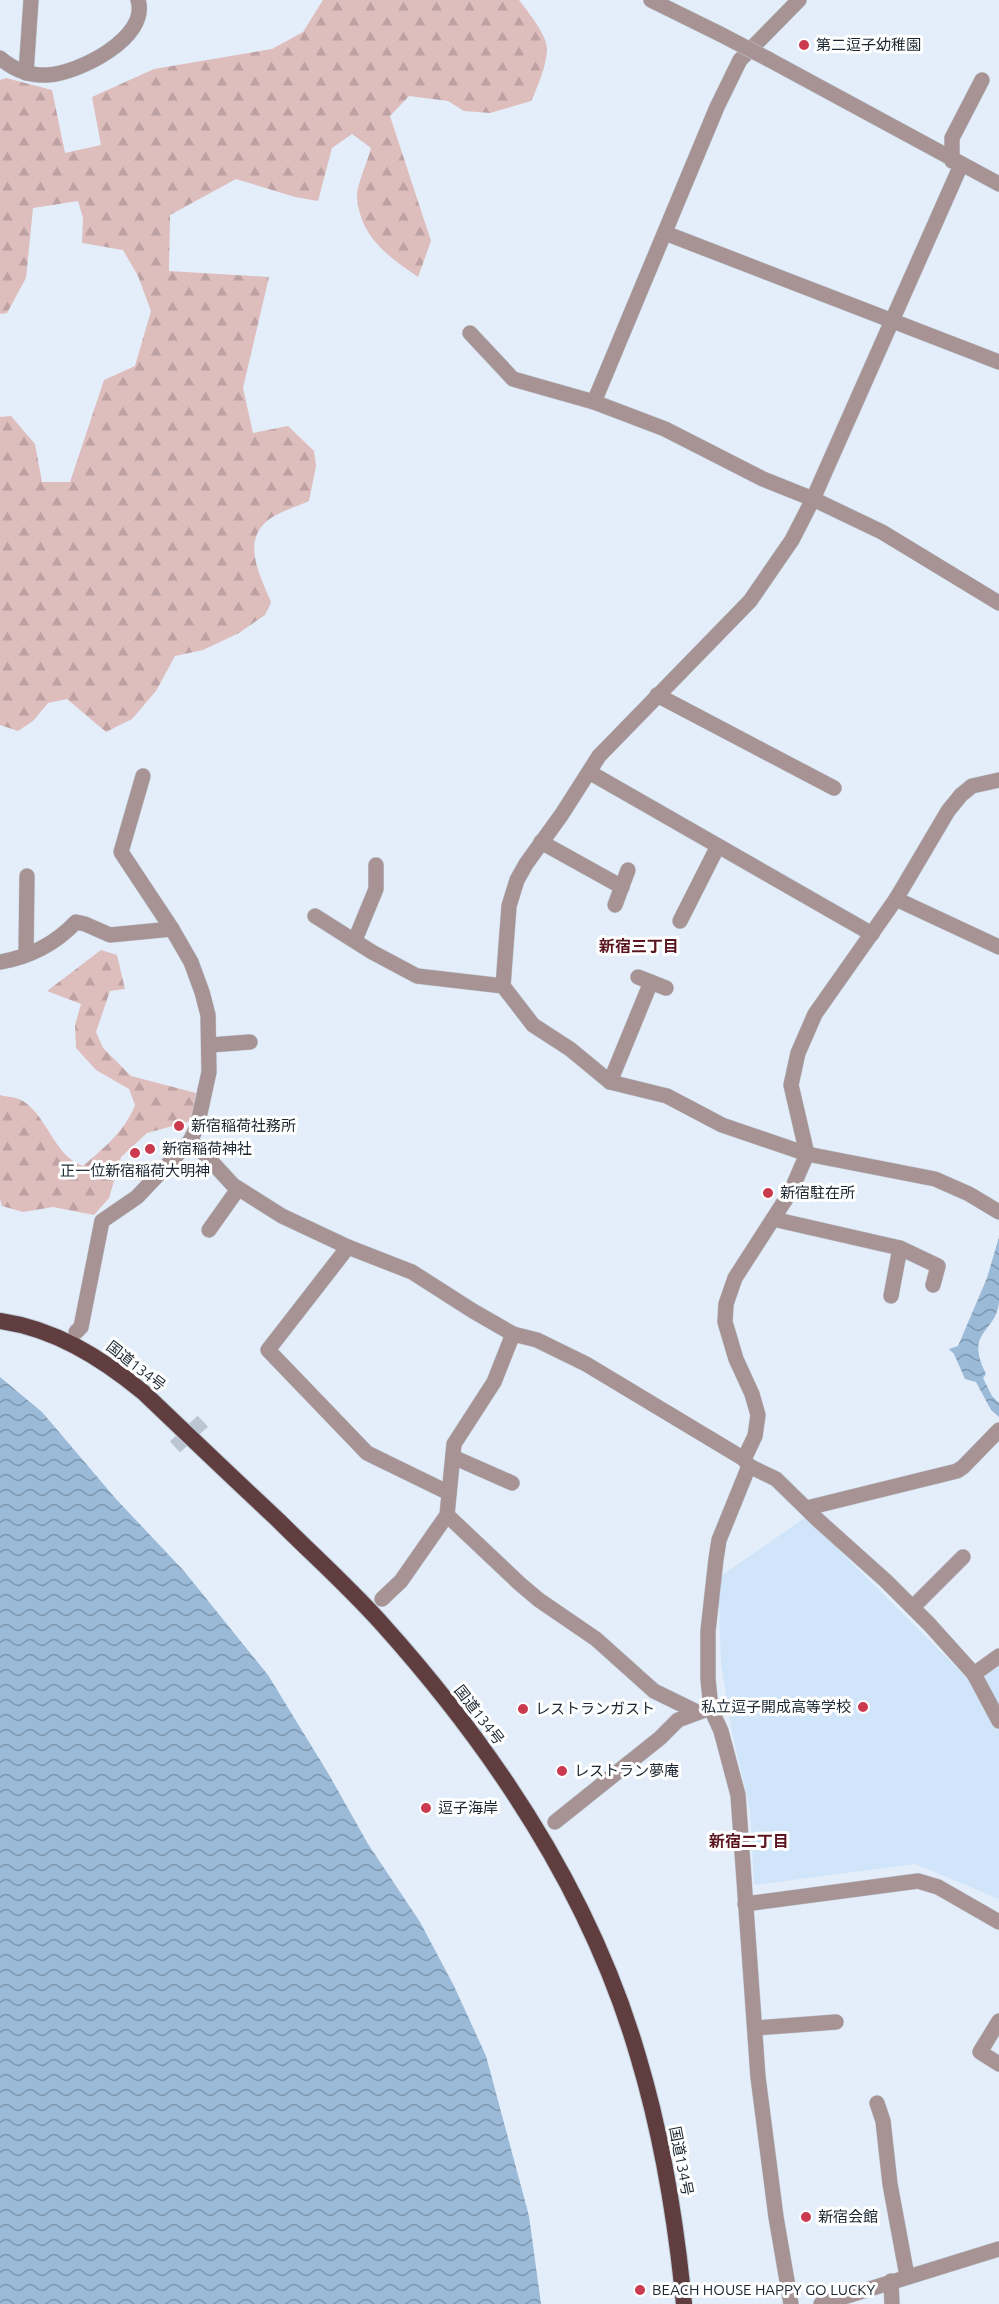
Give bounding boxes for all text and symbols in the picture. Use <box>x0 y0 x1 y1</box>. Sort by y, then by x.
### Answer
place label: 第二逗子幼稚園 <box>816 36 921 53</box>
marker: 第二逗子幼稚園 <box>797 38 811 52</box>
district label: 新宿三丁目 <box>599 937 679 955</box>
place label: 新宿稲荷社務所 <box>191 1117 296 1134</box>
marker: 新宿稲荷社務所 <box>172 1119 186 1133</box>
place label: 新宿稲荷神社 <box>162 1140 252 1157</box>
marker: 新宿稲荷神社 <box>143 1142 157 1156</box>
marker: 正一位新宿稲荷大明神 <box>128 1146 142 1160</box>
place label: 正一位新宿稲荷大明神 <box>60 1162 210 1179</box>
place label: 新宿駐在所 <box>780 1184 855 1201</box>
marker: 新宿駐在所 <box>761 1186 775 1200</box>
street label: 国道134号 <box>103 1337 169 1394</box>
street label: 国道134号 <box>451 1682 508 1748</box>
place label: 私立逗子開成高等学校 <box>701 1698 851 1715</box>
place label: レストランガスト <box>535 1700 655 1717</box>
marker: 私立逗子開成高等学校 <box>856 1700 870 1714</box>
marker: レストランガスト <box>516 1702 530 1716</box>
place label: レストラン夢庵 <box>574 1762 679 1779</box>
marker: レストラン夢庵 <box>555 1764 569 1778</box>
place label: 逗子海岸 <box>438 1799 498 1816</box>
marker: 逗子海岸 <box>419 1801 433 1815</box>
district label: 新宿二丁目 <box>709 1832 789 1850</box>
street label: 国道134号 <box>666 2125 697 2197</box>
place label: 新宿会館 <box>818 2208 878 2225</box>
marker: 新宿会館 <box>799 2210 813 2224</box>
place label: BEACH HOUSE HAPPY GO LUCKY <box>652 2281 876 2298</box>
marker: BEACH HOUSE HAPPY GO LUCKY <box>633 2283 647 2297</box>

